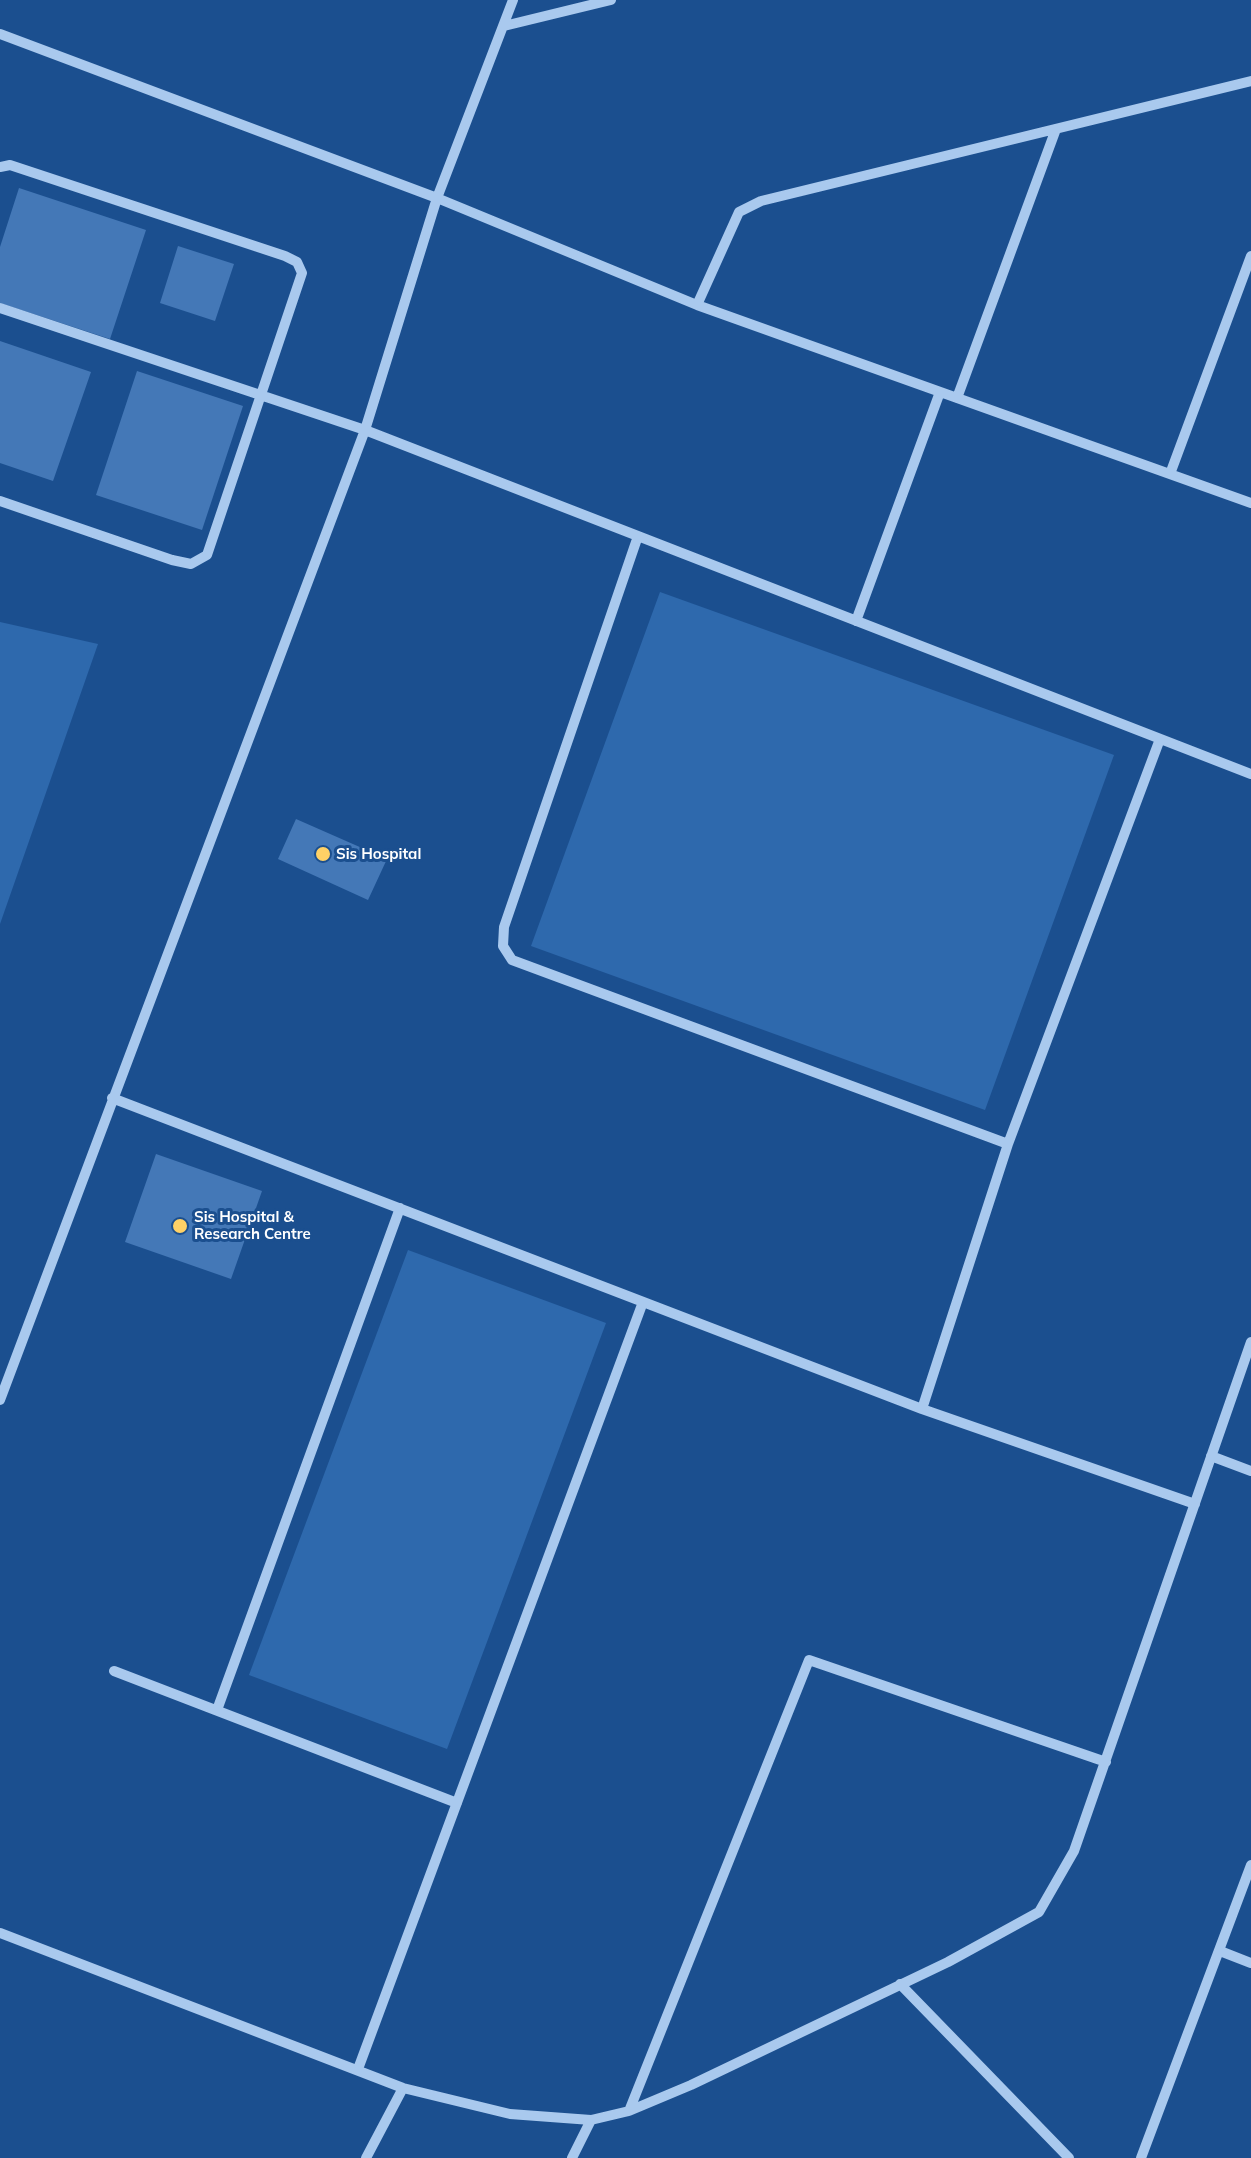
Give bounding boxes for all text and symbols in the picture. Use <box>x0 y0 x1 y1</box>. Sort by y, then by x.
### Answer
marker: Sis Hospital <box>314 845 332 863</box>
place label: Sis Hospital <box>336 845 421 863</box>
place label: Sis Hospital & Research Centre <box>194 1208 311 1243</box>
marker: Sis Hospital & Research Centre <box>171 1217 189 1235</box>

